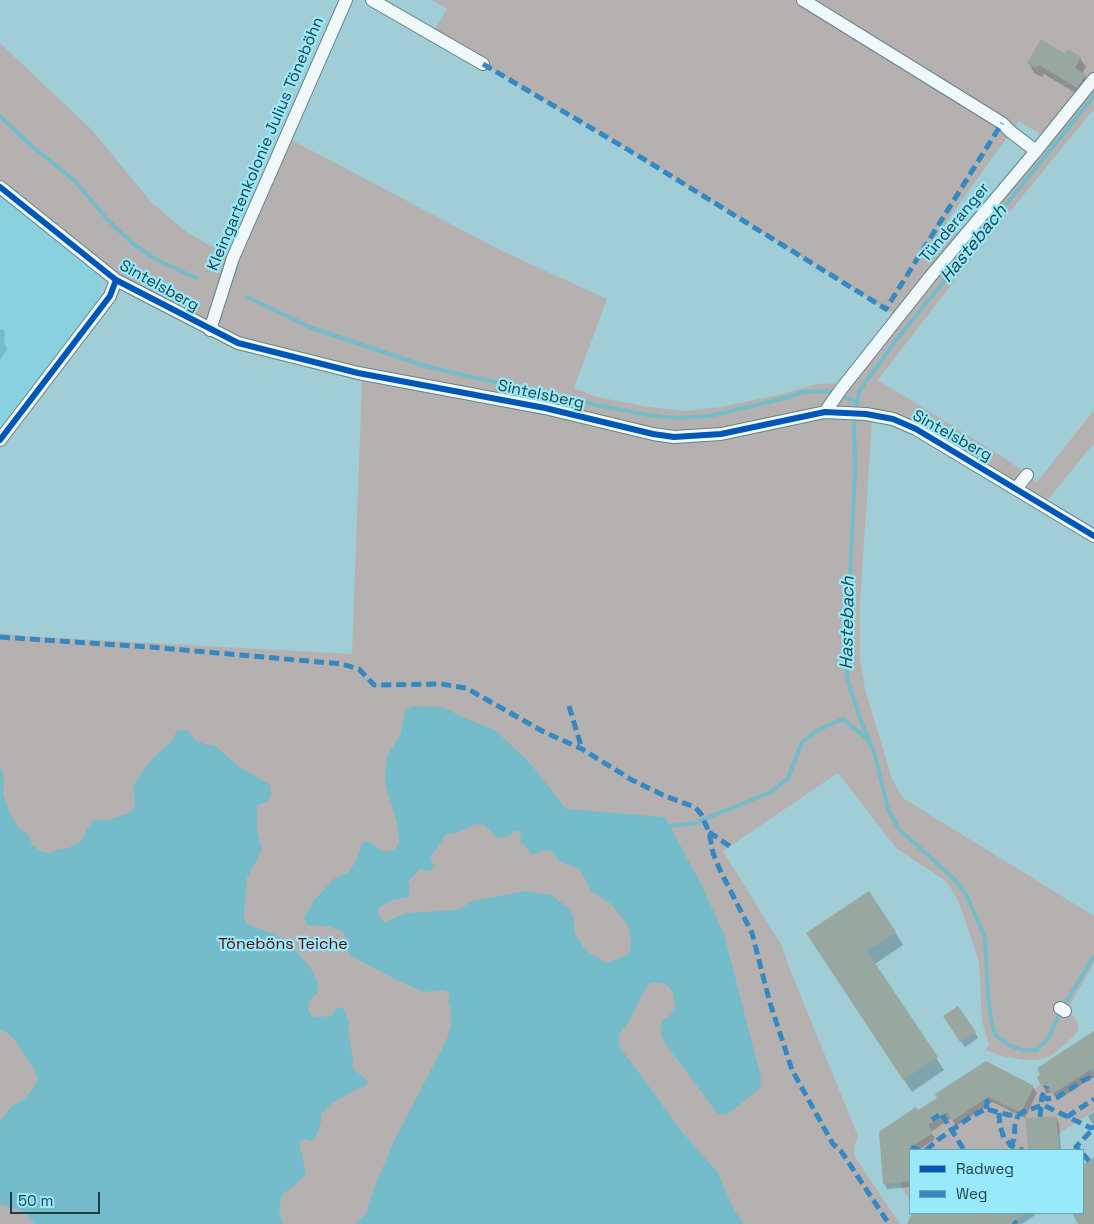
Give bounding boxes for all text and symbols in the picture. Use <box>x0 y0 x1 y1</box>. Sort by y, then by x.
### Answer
street label: Kleingartenkolonie Julius Töneböhn <box>204 14 328 274</box>
street label: Tünderanger <box>916 179 994 267</box>
water label: Hastebach <box>936 201 1012 287</box>
street label: Sintelsberg <box>116 256 202 316</box>
street label: Sintelsberg <box>496 376 586 414</box>
street label: Sintelsberg <box>909 406 995 466</box>
water label: Hastebach <box>836 576 860 670</box>
park label: Töneböns Teiche <box>218 935 348 955</box>
legend <box>909 1149 1084 1214</box>
text: Radweg <box>956 1159 1014 1178</box>
scale bar <box>12 1182 102 1214</box>
text: Weg <box>956 1184 987 1203</box>
text: 50 m <box>18 1191 53 1210</box>

